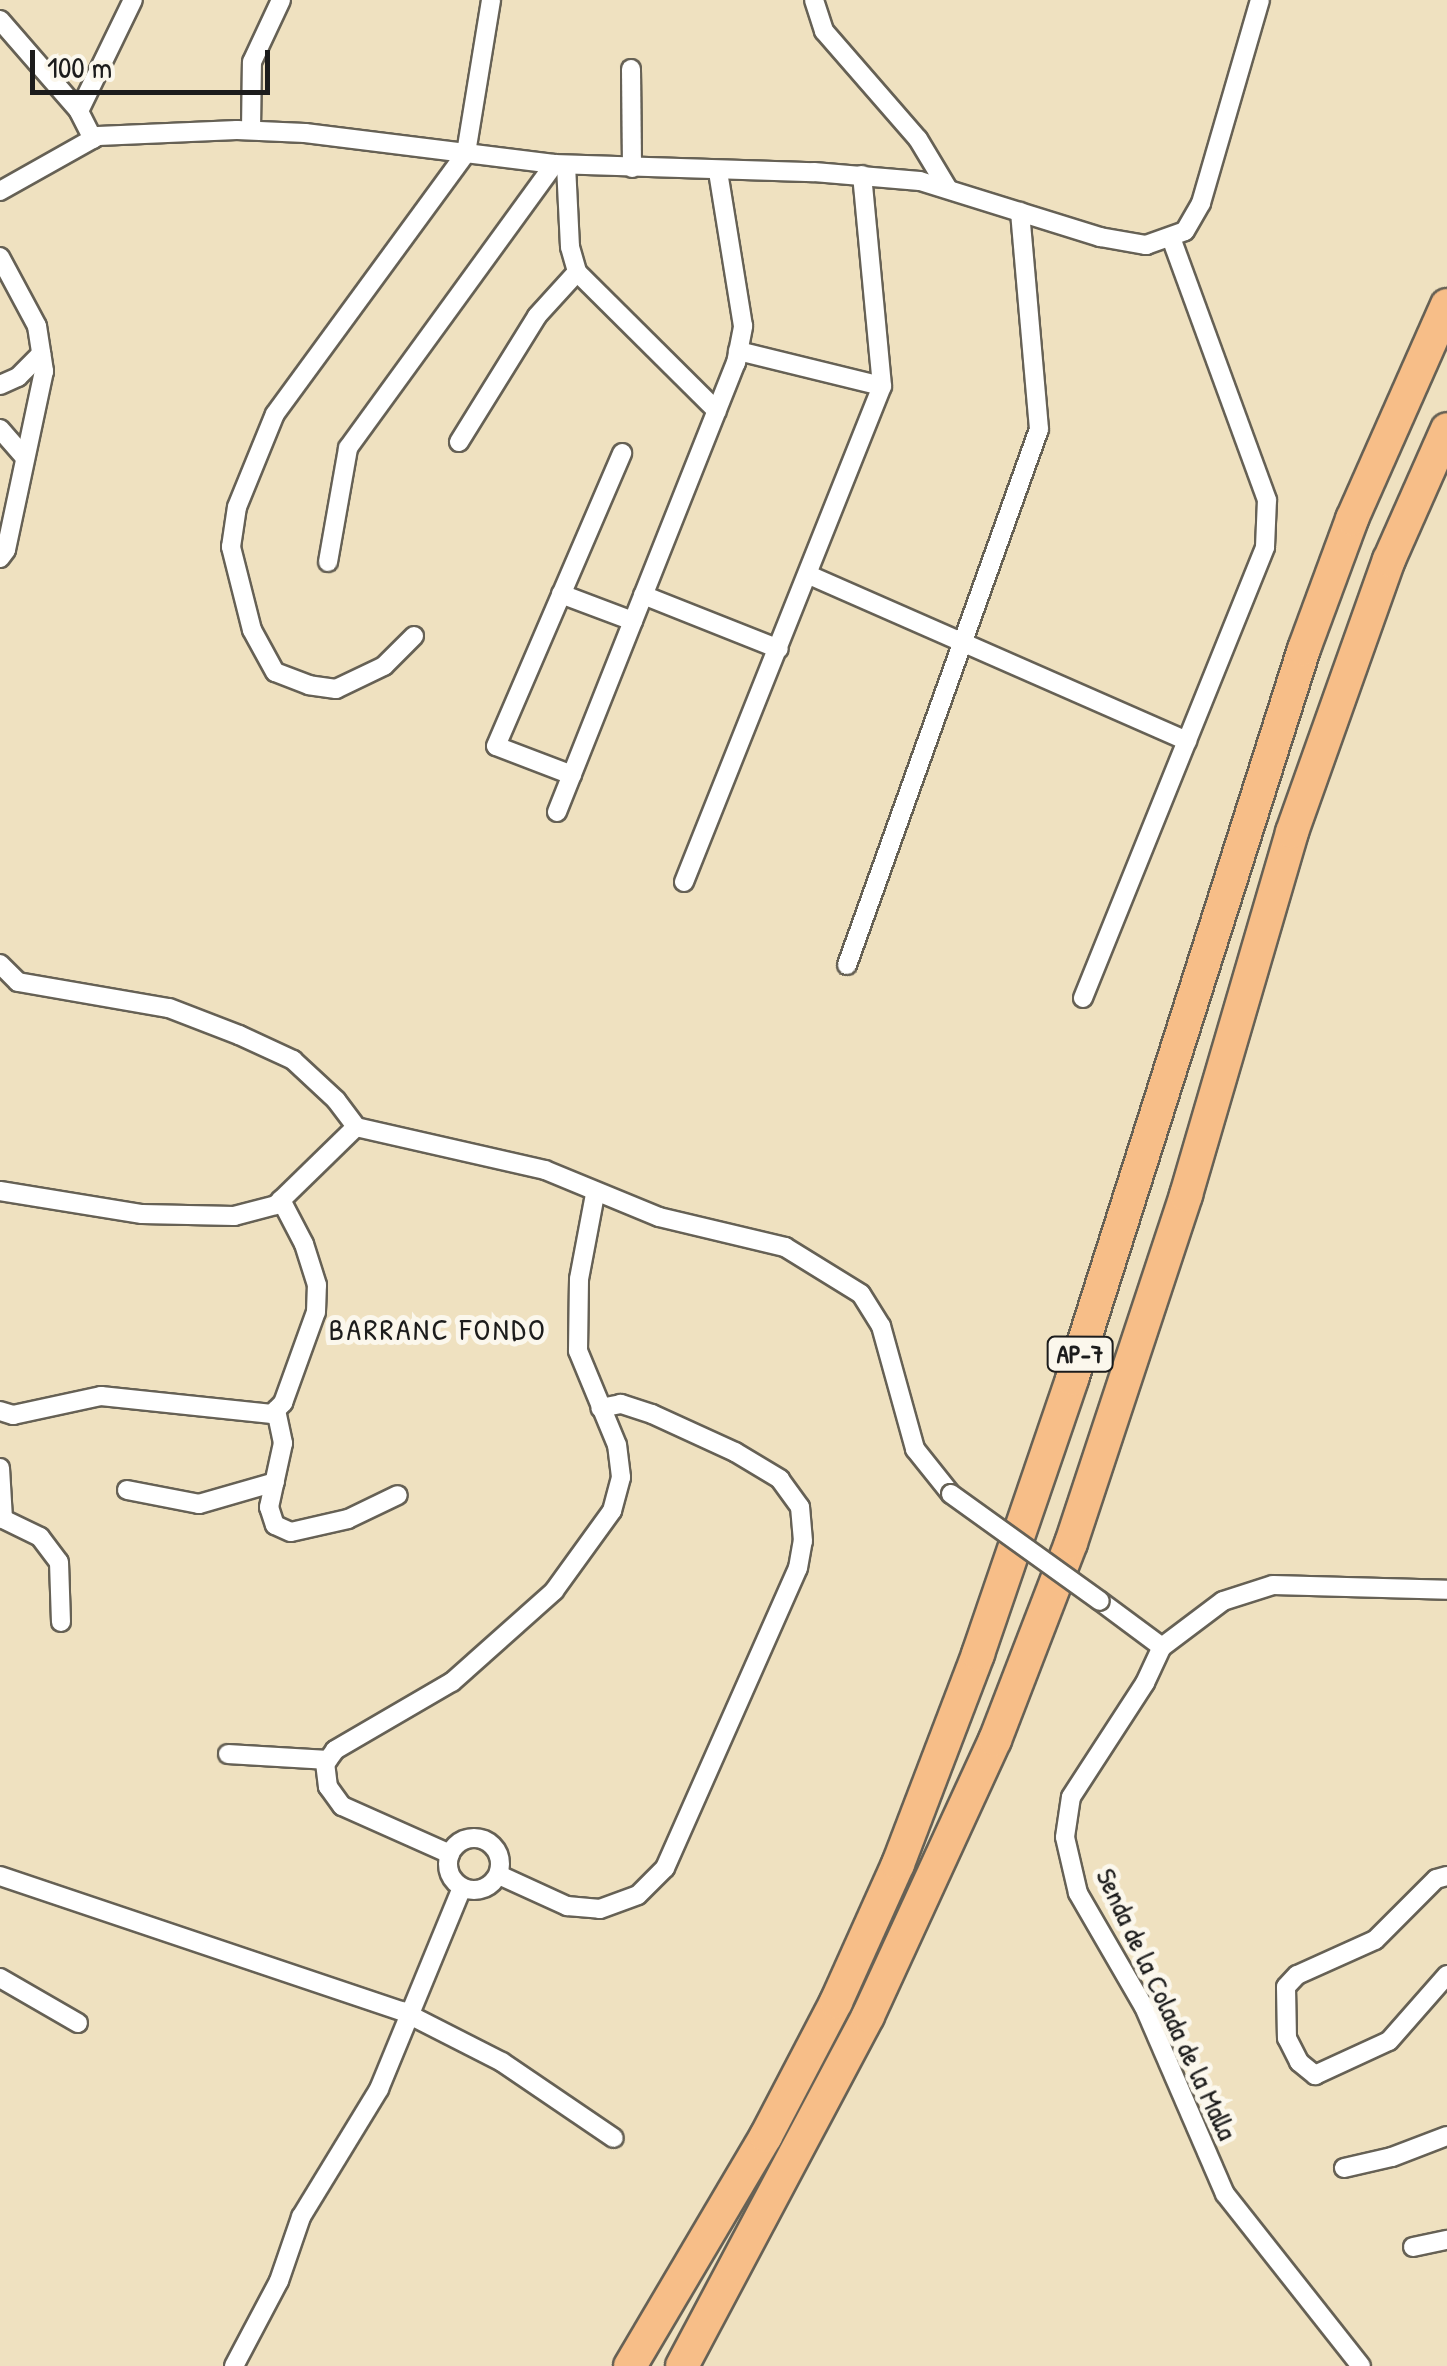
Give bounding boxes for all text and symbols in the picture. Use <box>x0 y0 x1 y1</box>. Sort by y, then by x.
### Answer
scale bar <box>35 30 275 92</box>
text: 100 m <box>47 47 112 87</box>
district label: BARRANC FONDO <box>329 1311 547 1347</box>
road number: AP-7 <box>1045 1334 1115 1374</box>
street label: Senda de la Colada de la Malla <box>1089 1863 1245 2145</box>

